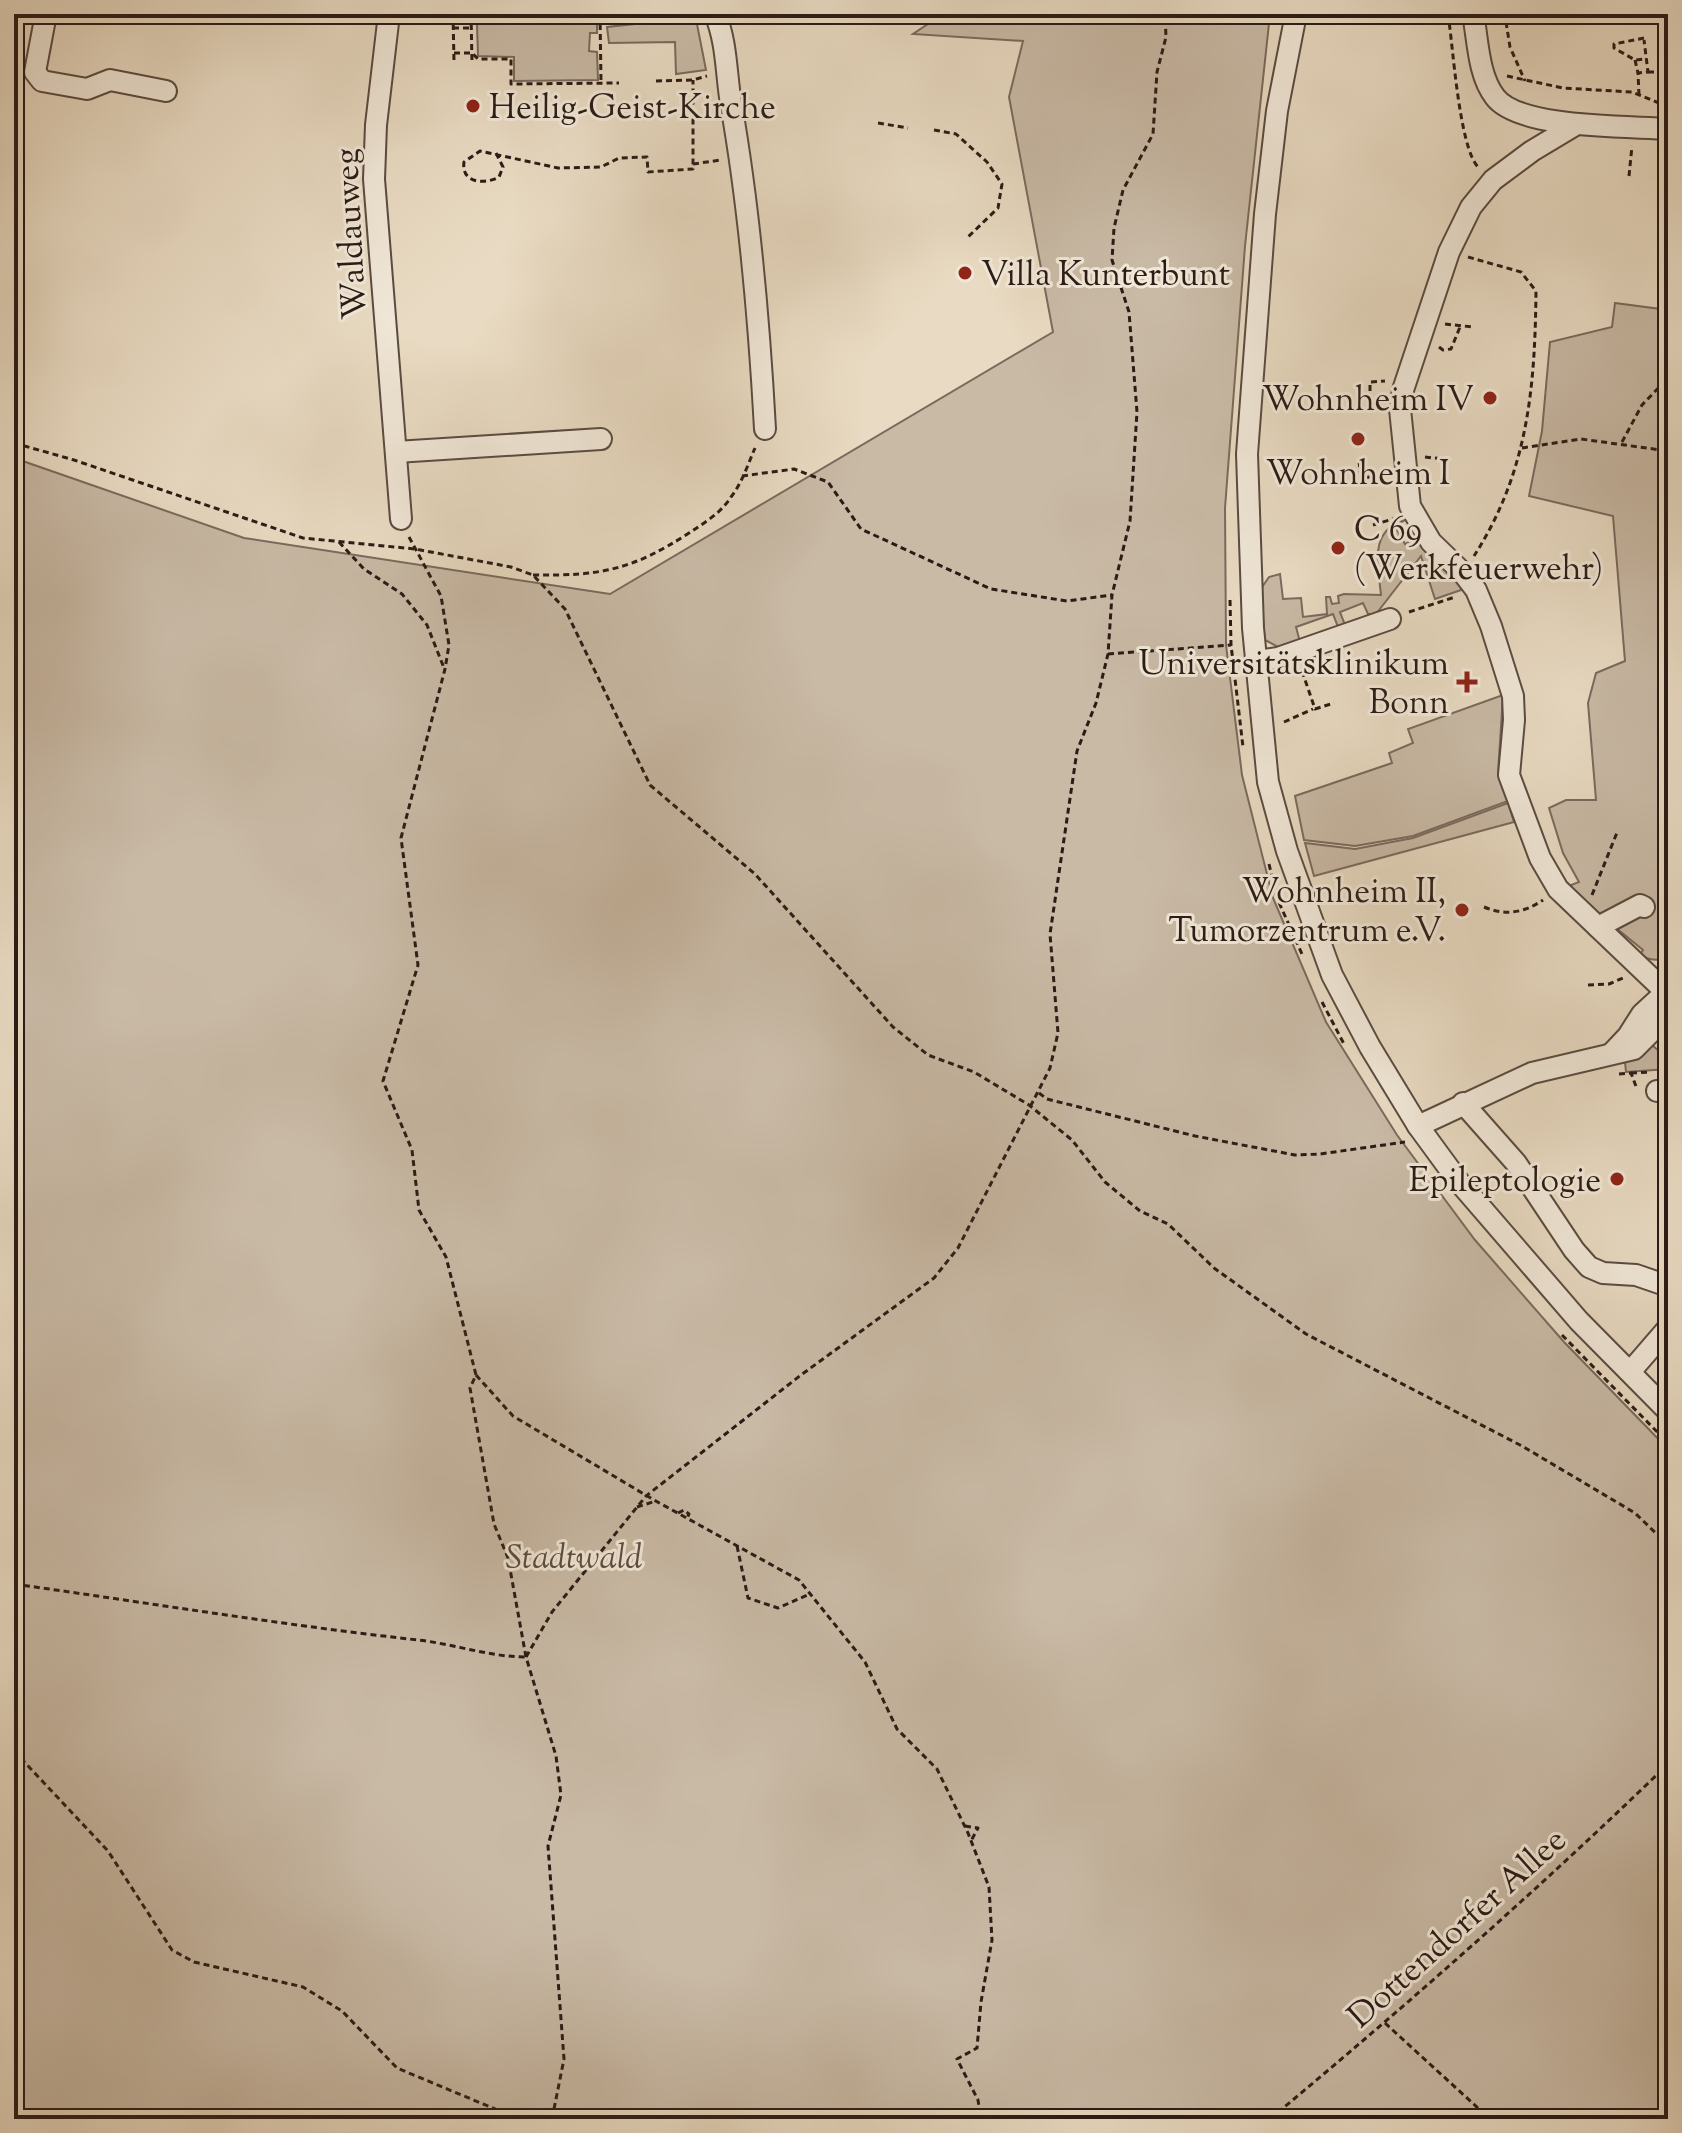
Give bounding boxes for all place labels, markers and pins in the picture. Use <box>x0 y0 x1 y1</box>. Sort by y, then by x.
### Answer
place label: Heilig-Geist-Kirche <box>489 85 776 134</box>
marker: Heilig-Geist-Kirche <box>464 97 482 115</box>
place label: Villa Kunterbunt <box>981 252 1231 301</box>
marker: Villa Kunterbunt <box>956 264 974 282</box>
place label: Wohnheim IV <box>1262 377 1474 426</box>
marker: Wohnheim IV <box>1481 389 1499 407</box>
marker: Wohnheim I <box>1349 430 1367 448</box>
place label: Wohnheim I <box>1266 451 1450 500</box>
place label: C 69 (Werkfeuerwehr) <box>1354 507 1603 595</box>
marker: C 69 (Werkfeuerwehr) <box>1329 539 1347 557</box>
place label: Universitätsklinikum Bonn <box>1139 641 1449 729</box>
marker: Universitätsklinikum Bonn <box>1456 671 1478 693</box>
place label: Wohnheim II, Tumorzentrum e.V. <box>1168 869 1446 957</box>
marker: Wohnheim II, Tumorzentrum e.V. <box>1453 901 1471 919</box>
place label: Epileptologie <box>1409 1158 1601 1207</box>
marker: Epileptologie <box>1608 1170 1626 1188</box>

